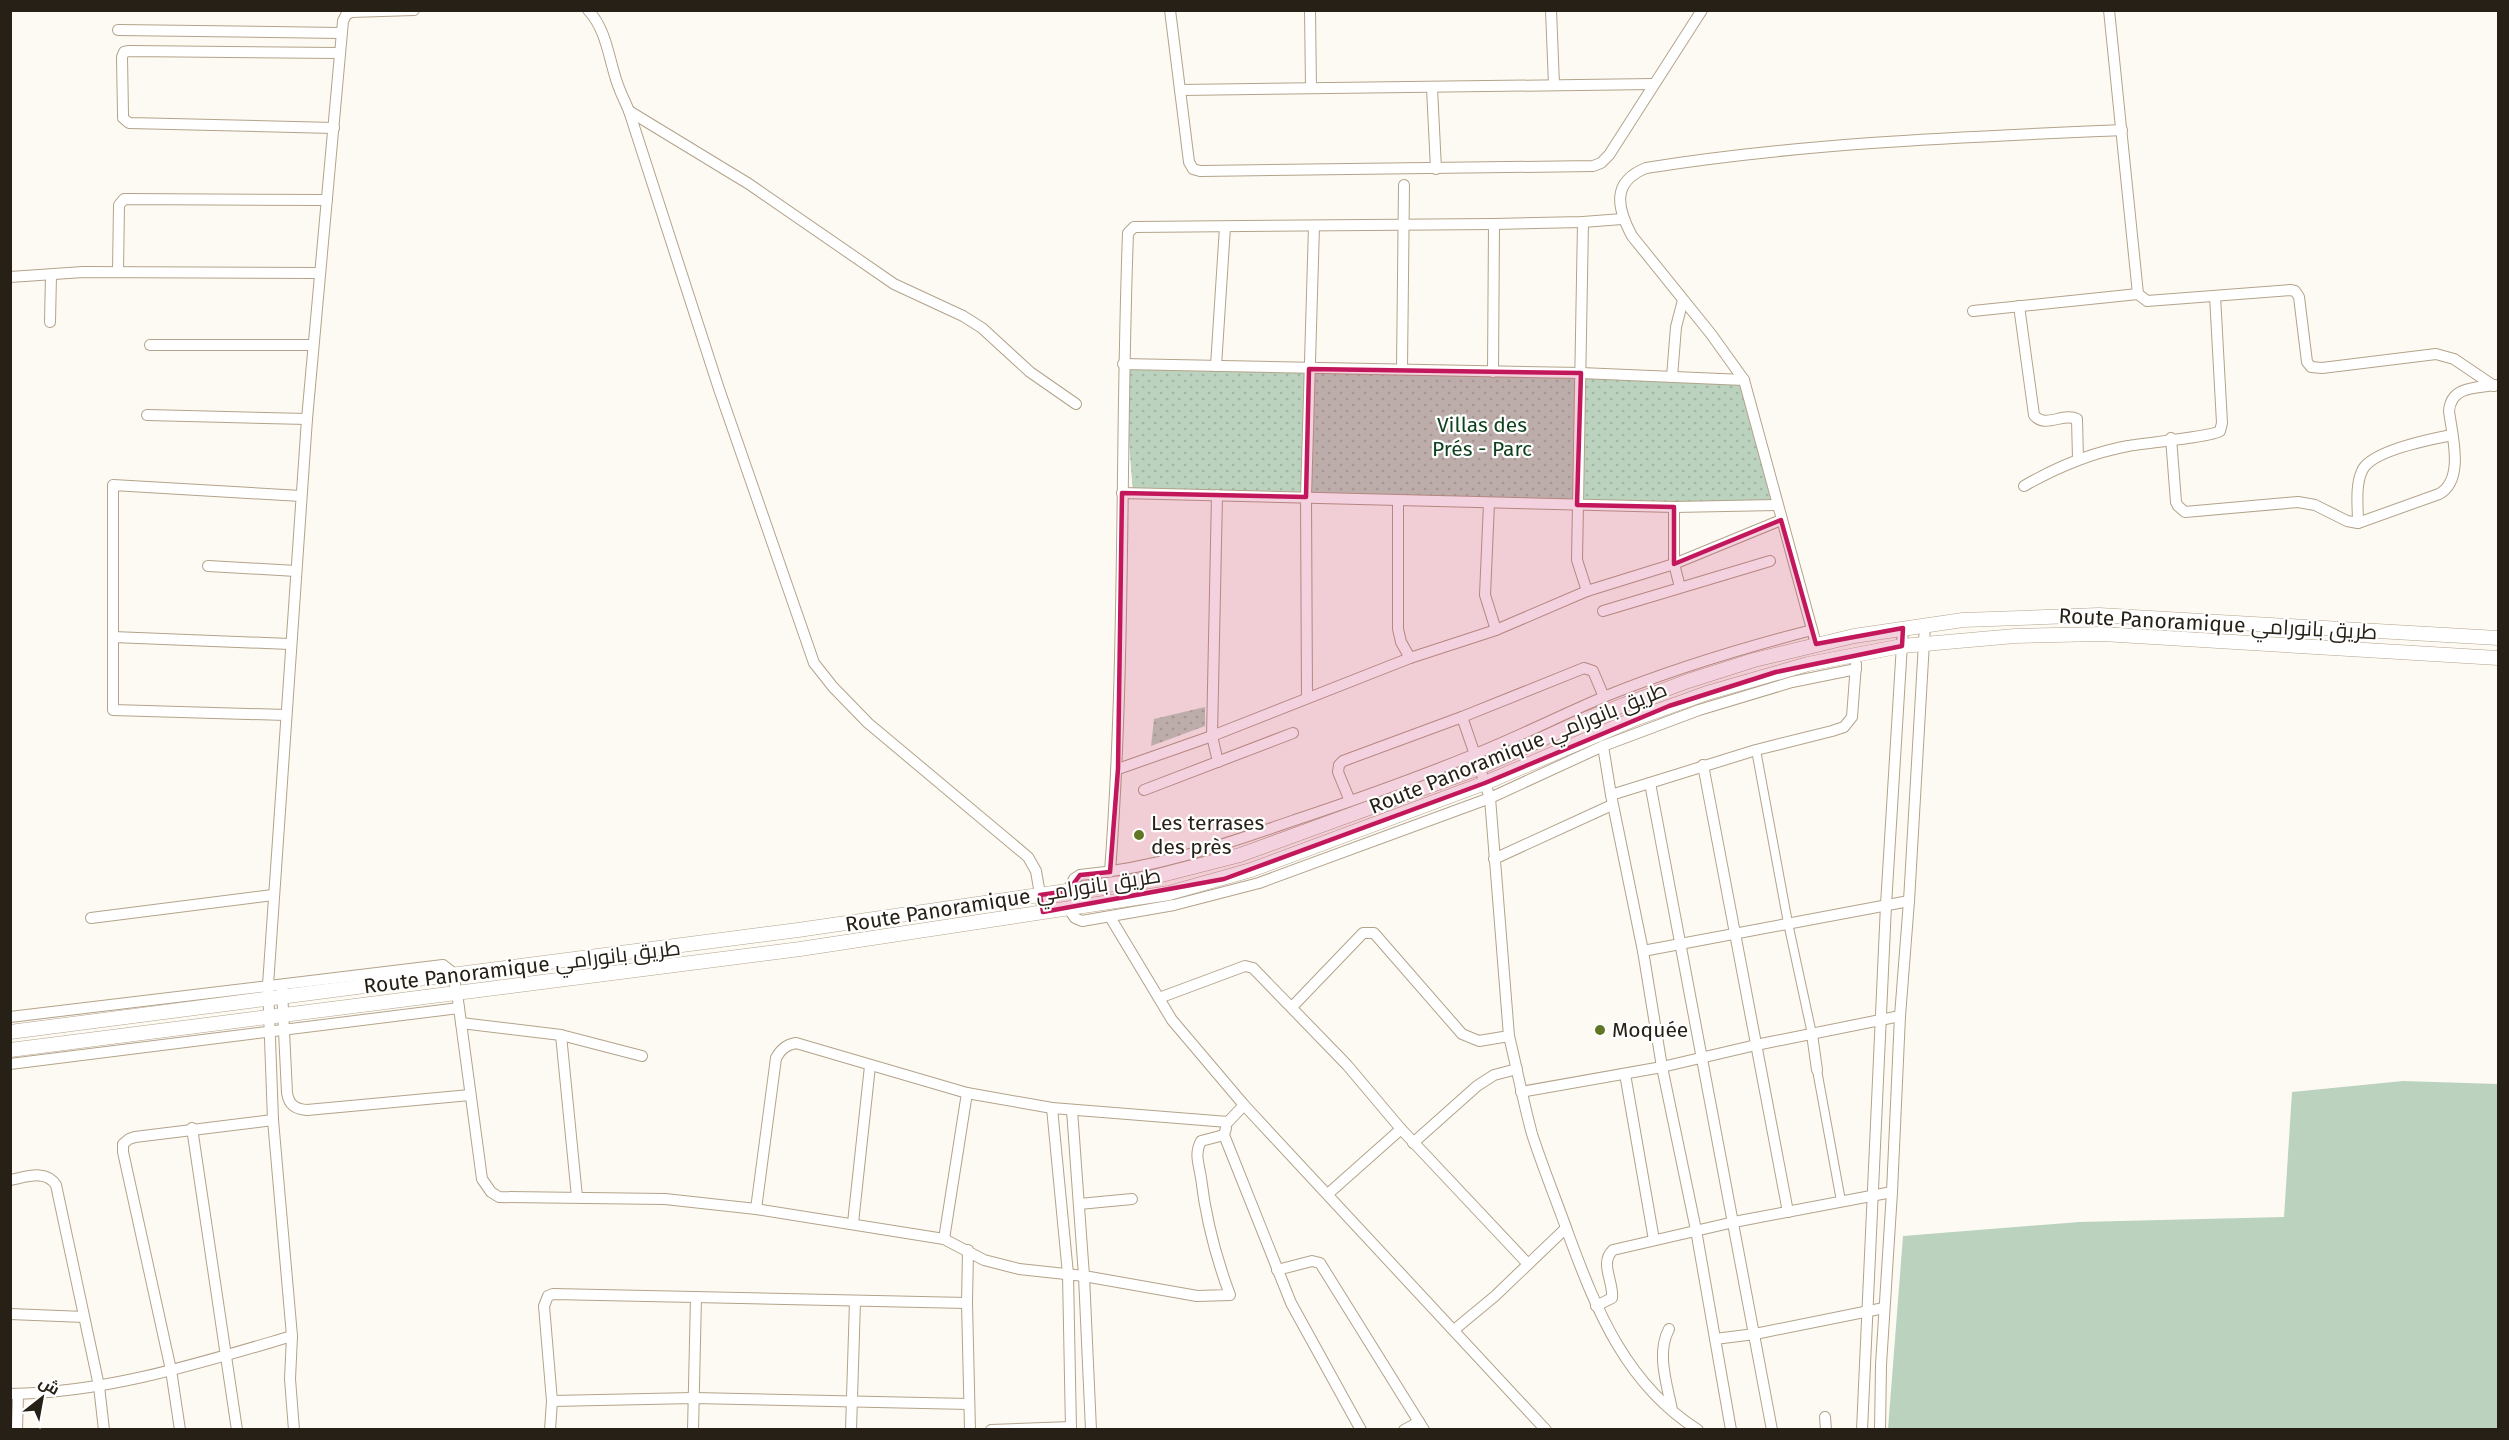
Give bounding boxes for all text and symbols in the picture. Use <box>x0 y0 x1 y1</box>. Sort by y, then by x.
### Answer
park label: Villas des Prés - Parc <box>1432 412 1532 462</box>
street label: Route Panoramique طريق بانورامي <box>2058 603 2378 648</box>
street label: Route Panoramique طريق بانورامي <box>1365 676 1672 823</box>
place label: Les terrases des près <box>1151 810 1264 860</box>
marker: Les terrases des près <box>1132 828 1146 842</box>
street label: Route Panoramique طريق بانورامي <box>843 862 1163 941</box>
street label: Route Panoramique طريق بانورامي <box>362 935 682 1002</box>
place label: Moquée <box>1612 1017 1688 1043</box>
marker: Moquée <box>1593 1023 1607 1037</box>
north arrow <box>12 1368 72 1428</box>
text: ش <box>36 1372 63 1399</box>

